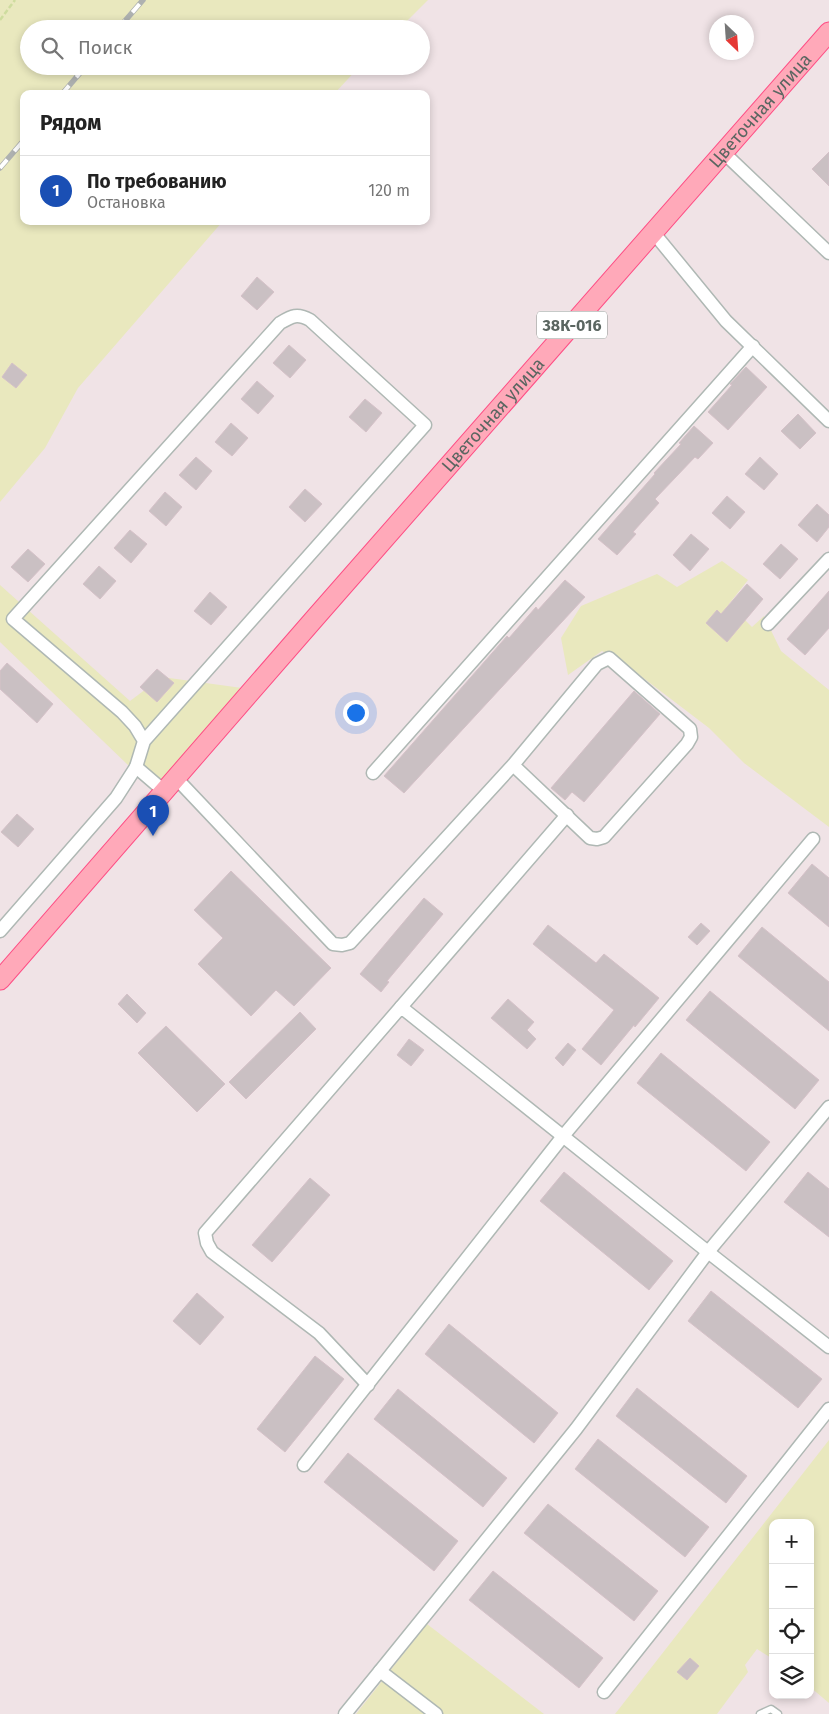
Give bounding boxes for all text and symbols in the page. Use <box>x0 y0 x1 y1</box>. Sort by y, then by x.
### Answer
north arrow <box>709 15 754 60</box>
search box <box>20 20 430 75</box>
icon: search <box>38 34 66 62</box>
text: Поиск <box>78 36 132 59</box>
street label: Цветочная улица <box>704 49 816 172</box>
text: Рядом <box>40 110 101 136</box>
text: По требованию <box>87 170 227 193</box>
text: 1 <box>52 181 60 200</box>
text: 120 m <box>368 181 410 200</box>
text: Остановка <box>87 193 166 212</box>
road number: 38К-016 <box>537 312 607 338</box>
street label: Цветочная улица <box>437 353 549 477</box>
your location <box>343 700 369 726</box>
pin: 1 <box>137 795 169 836</box>
map controls <box>769 1519 814 1699</box>
button: + <box>769 1519 814 1564</box>
button: − <box>769 1564 814 1609</box>
button: locate <box>769 1609 814 1654</box>
button: layers <box>769 1654 814 1699</box>

